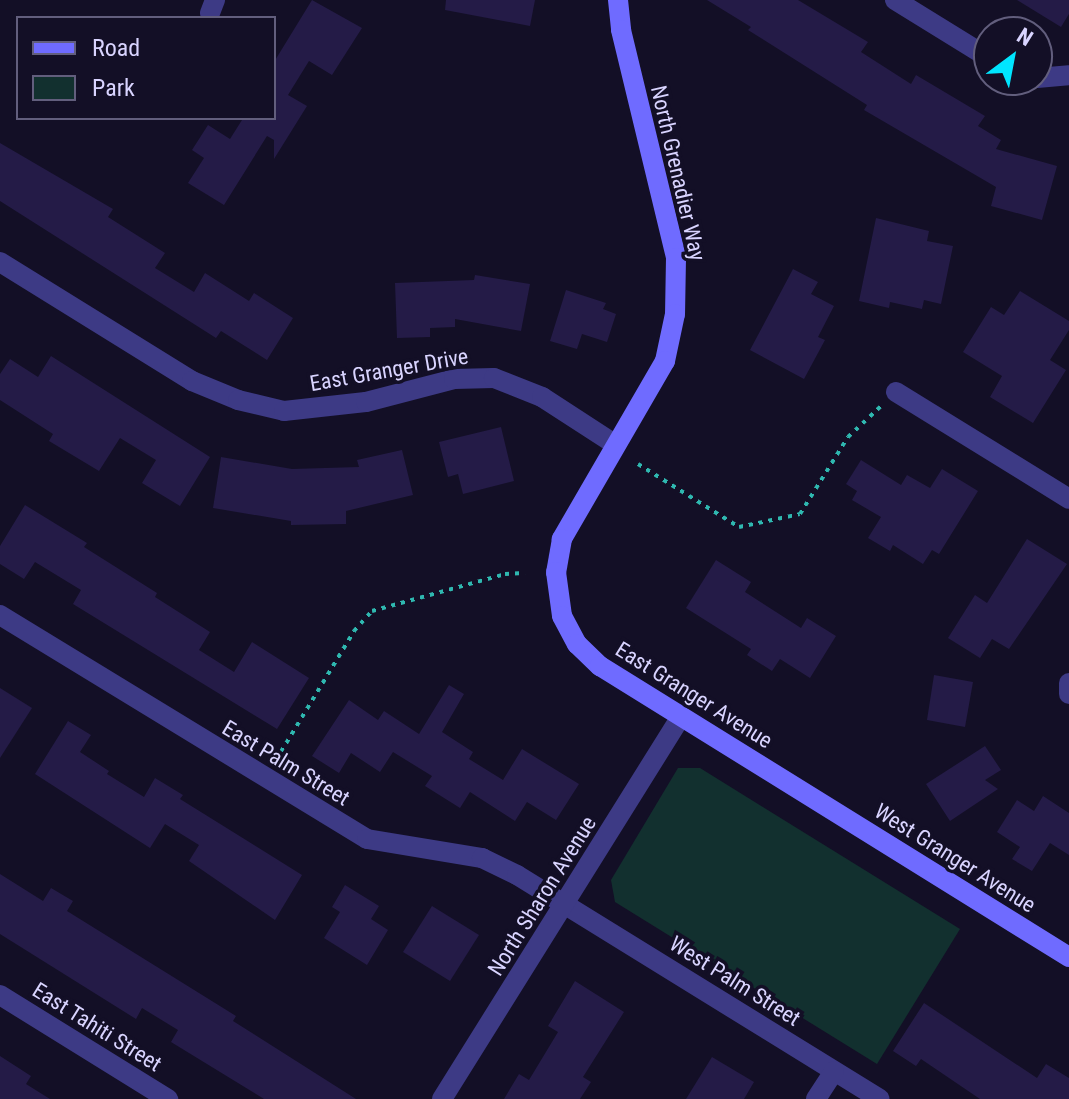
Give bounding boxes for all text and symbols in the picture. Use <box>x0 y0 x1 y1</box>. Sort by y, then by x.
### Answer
legend <box>16 16 276 120</box>
north arrow <box>973 16 1053 96</box>
text: N <box>1013 23 1037 51</box>
text: Road <box>92 34 140 62</box>
text: Park <box>92 74 135 102</box>
street label: North Grenadier Way <box>645 83 711 263</box>
street label: East Granger Drive <box>308 343 470 397</box>
street label: East Granger Avenue <box>611 636 777 754</box>
street label: East Palm Street <box>218 715 354 811</box>
street label: West Granger Avenue <box>870 798 1040 918</box>
street label: North Sharon Avenue <box>482 811 602 981</box>
street label: West Palm Street <box>665 930 805 1032</box>
street label: East Tahiti Street <box>27 977 167 1077</box>

